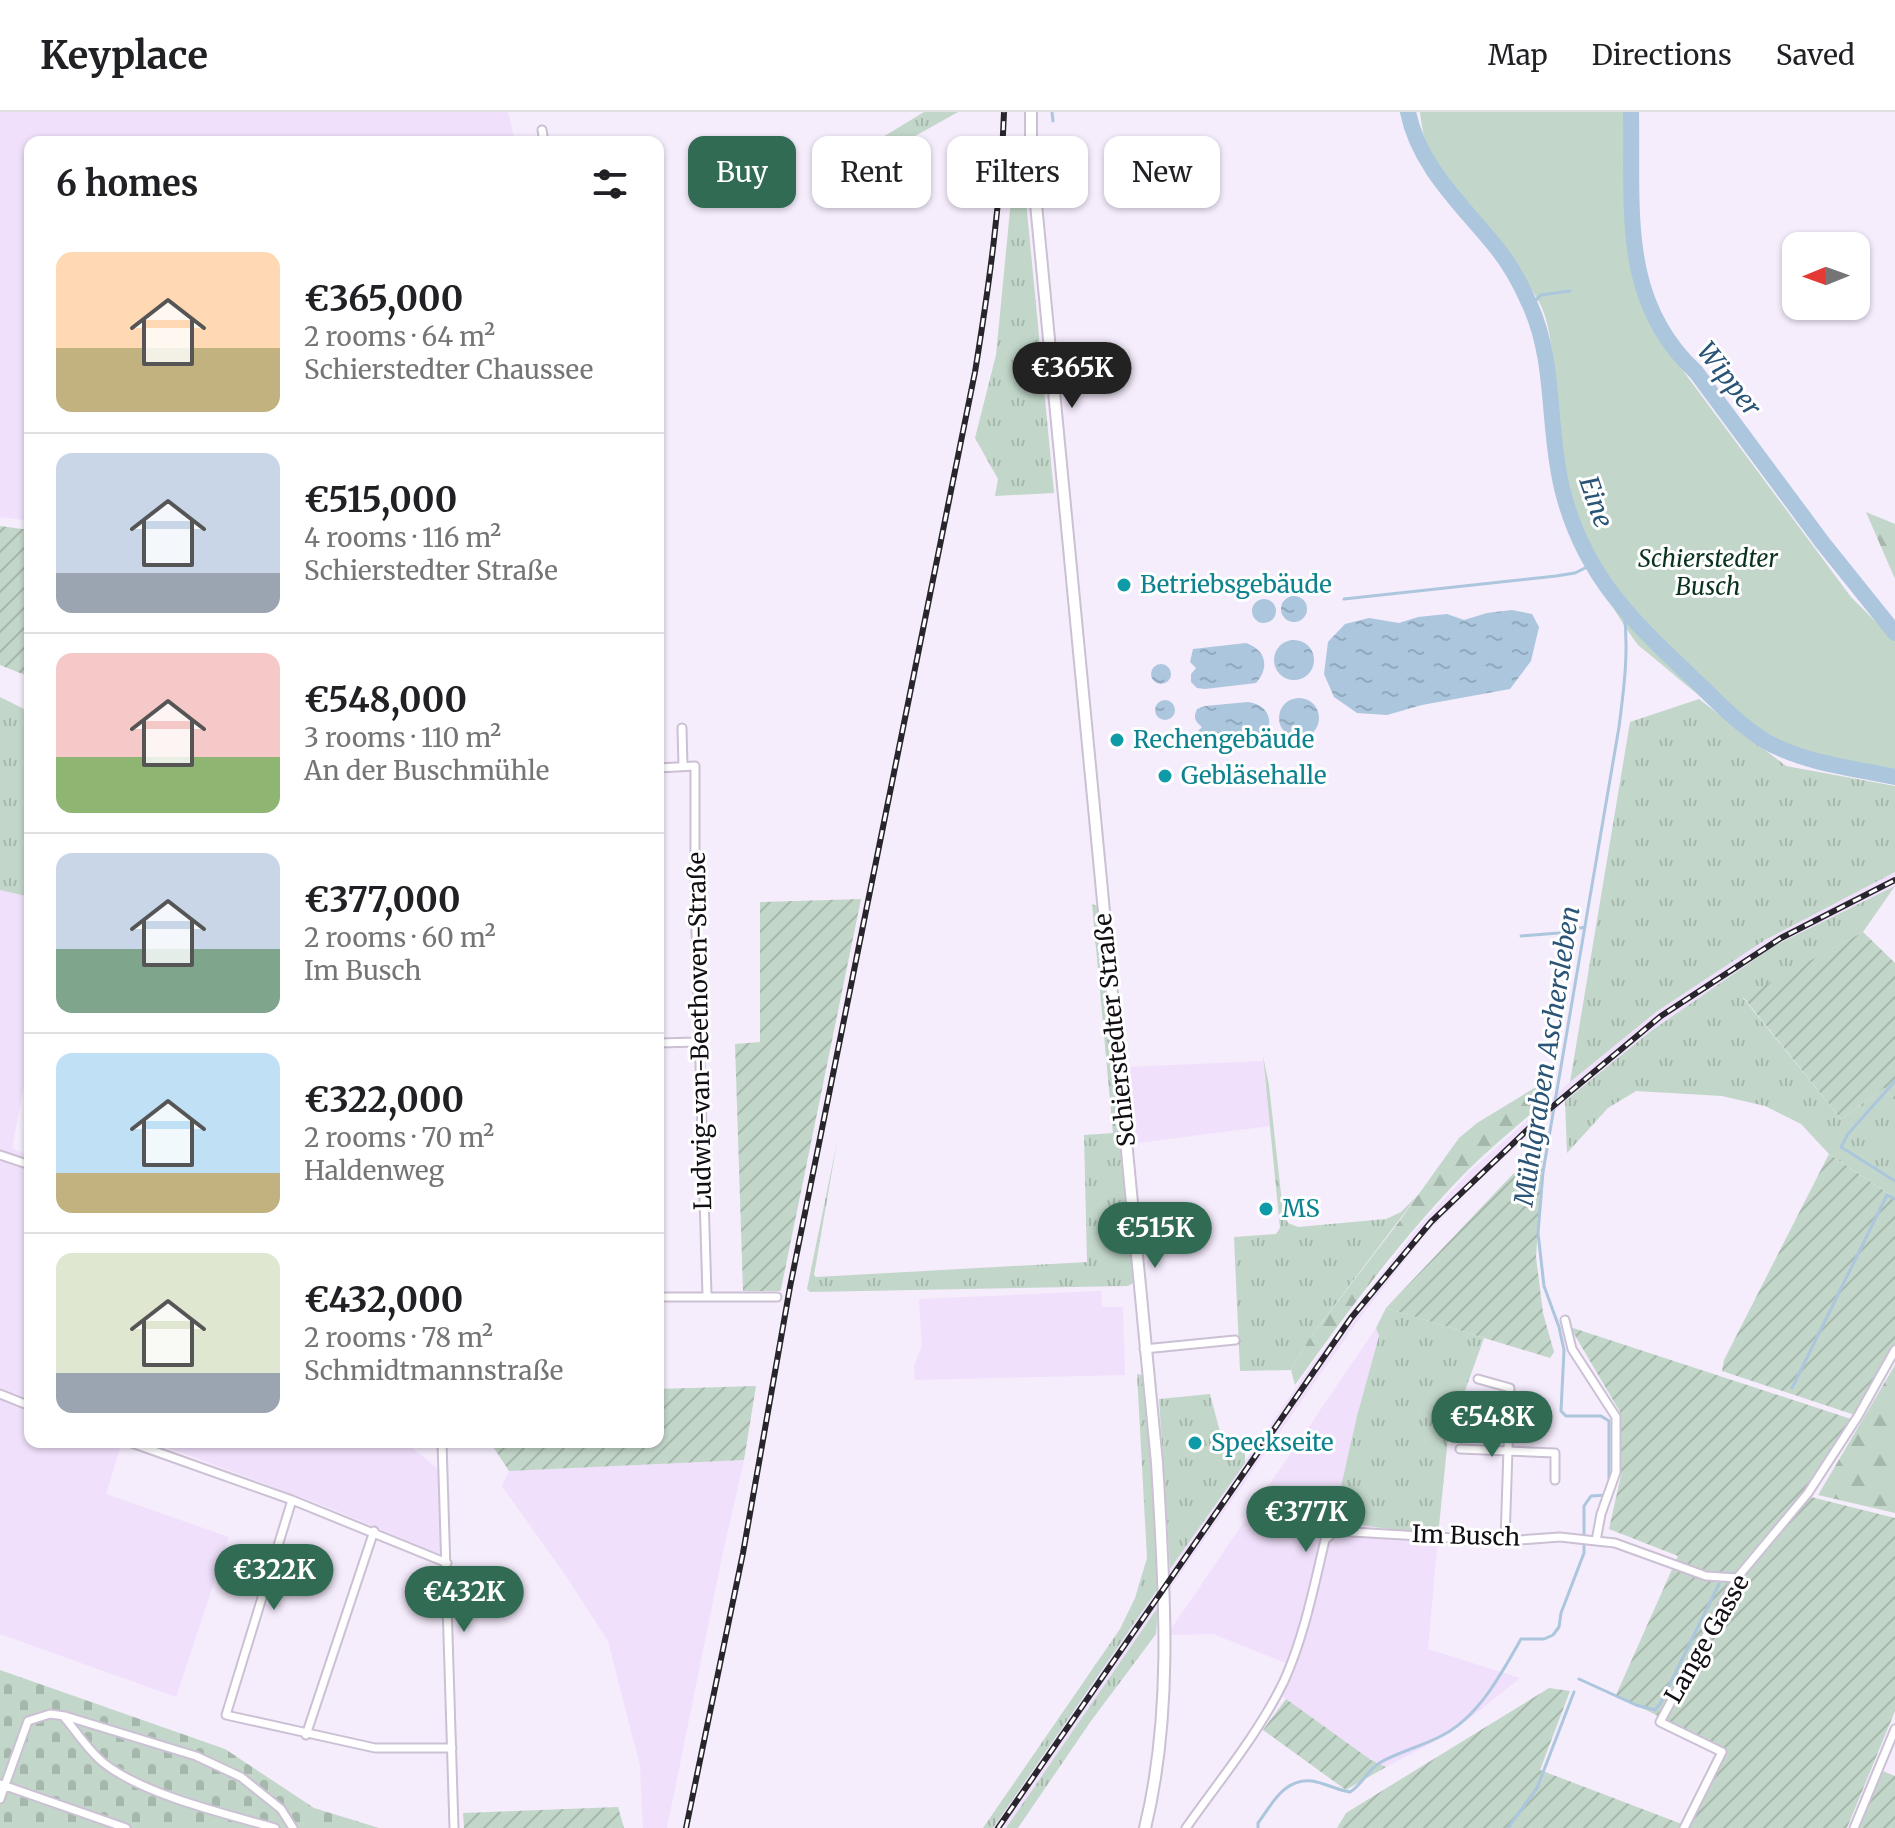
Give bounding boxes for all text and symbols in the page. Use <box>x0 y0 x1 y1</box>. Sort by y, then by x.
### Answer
text: Keyplace <box>40 32 208 79</box>
text: Map <box>1488 37 1548 73</box>
text: Directions <box>1592 37 1732 73</box>
text: Saved <box>1776 37 1855 73</box>
chip: Buy <box>688 136 796 208</box>
chip: Rent <box>812 136 931 208</box>
chip: Filters <box>947 136 1088 208</box>
chip: New <box>1104 136 1220 208</box>
icon: filters <box>588 162 632 206</box>
text: 6 homes <box>56 163 198 205</box>
north arrow <box>1782 232 1870 320</box>
map controls <box>1782 232 1870 320</box>
text: €365,000 <box>304 278 463 320</box>
icon: home <box>120 284 216 380</box>
text: 2 rooms · 64 m² <box>304 320 495 353</box>
water label: Wipper <box>1690 335 1769 423</box>
pin: €365K <box>1016 342 1128 410</box>
text: €365K <box>1030 351 1114 384</box>
text: Schierstedter Chaussee <box>304 353 593 386</box>
water label: Eine <box>1572 472 1621 532</box>
text: €515,000 <box>304 479 457 521</box>
icon: home <box>120 485 216 581</box>
text: 4 rooms · 116 m² <box>304 521 501 554</box>
park label: Schierstedter Busch <box>1638 543 1779 602</box>
text: Schierstedter Straße <box>304 554 558 587</box>
place label: Betriebsgebäude <box>1140 569 1332 600</box>
marker: Betriebsgebäude <box>1115 576 1133 594</box>
text: €548,000 <box>304 679 467 721</box>
icon: home <box>120 685 216 781</box>
text: 3 rooms · 110 m² <box>304 721 501 754</box>
place label: Rechengebäude <box>1133 724 1314 755</box>
marker: Rechengebäude <box>1108 731 1126 749</box>
text: An der Buschmühle <box>304 754 549 787</box>
place label: Gebläsehalle <box>1181 760 1326 791</box>
marker: Gebläsehalle <box>1156 767 1174 785</box>
street label: Ludwig-van-Beethoven-Straße <box>681 852 718 1210</box>
text: €377,000 <box>304 879 460 921</box>
icon: home <box>120 885 216 981</box>
water label: Mühlgraben Aschersleben <box>1506 904 1587 1209</box>
street label: Schierstedter Straße <box>1087 912 1142 1148</box>
text: 2 rooms · 60 m² <box>304 921 496 954</box>
text: Im Busch <box>304 954 422 987</box>
text: €322,000 <box>304 1079 464 1121</box>
icon: home <box>120 1085 216 1181</box>
text: 2 rooms · 70 m² <box>304 1121 494 1154</box>
text: Haldenweg <box>304 1154 444 1187</box>
place label: MS <box>1282 1193 1320 1224</box>
marker: MS <box>1257 1200 1275 1218</box>
pin: €515K <box>1099 1202 1211 1270</box>
text: €515K <box>1116 1211 1194 1244</box>
text: €432,000 <box>304 1279 463 1321</box>
icon: home <box>120 1285 216 1381</box>
text: 2 rooms · 78 m² <box>304 1321 493 1354</box>
text: Schmidtmannstraße <box>304 1354 563 1387</box>
pin: €548K <box>1436 1391 1548 1459</box>
text: €548K <box>1449 1400 1535 1433</box>
place label: Speckseite <box>1211 1427 1334 1458</box>
marker: Speckseite <box>1186 1434 1204 1452</box>
pin: €377K <box>1250 1486 1362 1554</box>
text: €377K <box>1264 1495 1348 1528</box>
street label: Im Busch <box>1411 1518 1521 1553</box>
pin: €322K <box>218 1544 330 1612</box>
text: €322K <box>232 1553 316 1586</box>
pin: €432K <box>408 1566 520 1634</box>
street label: Lange Gasse <box>1657 1569 1756 1708</box>
text: €432K <box>423 1575 505 1608</box>

